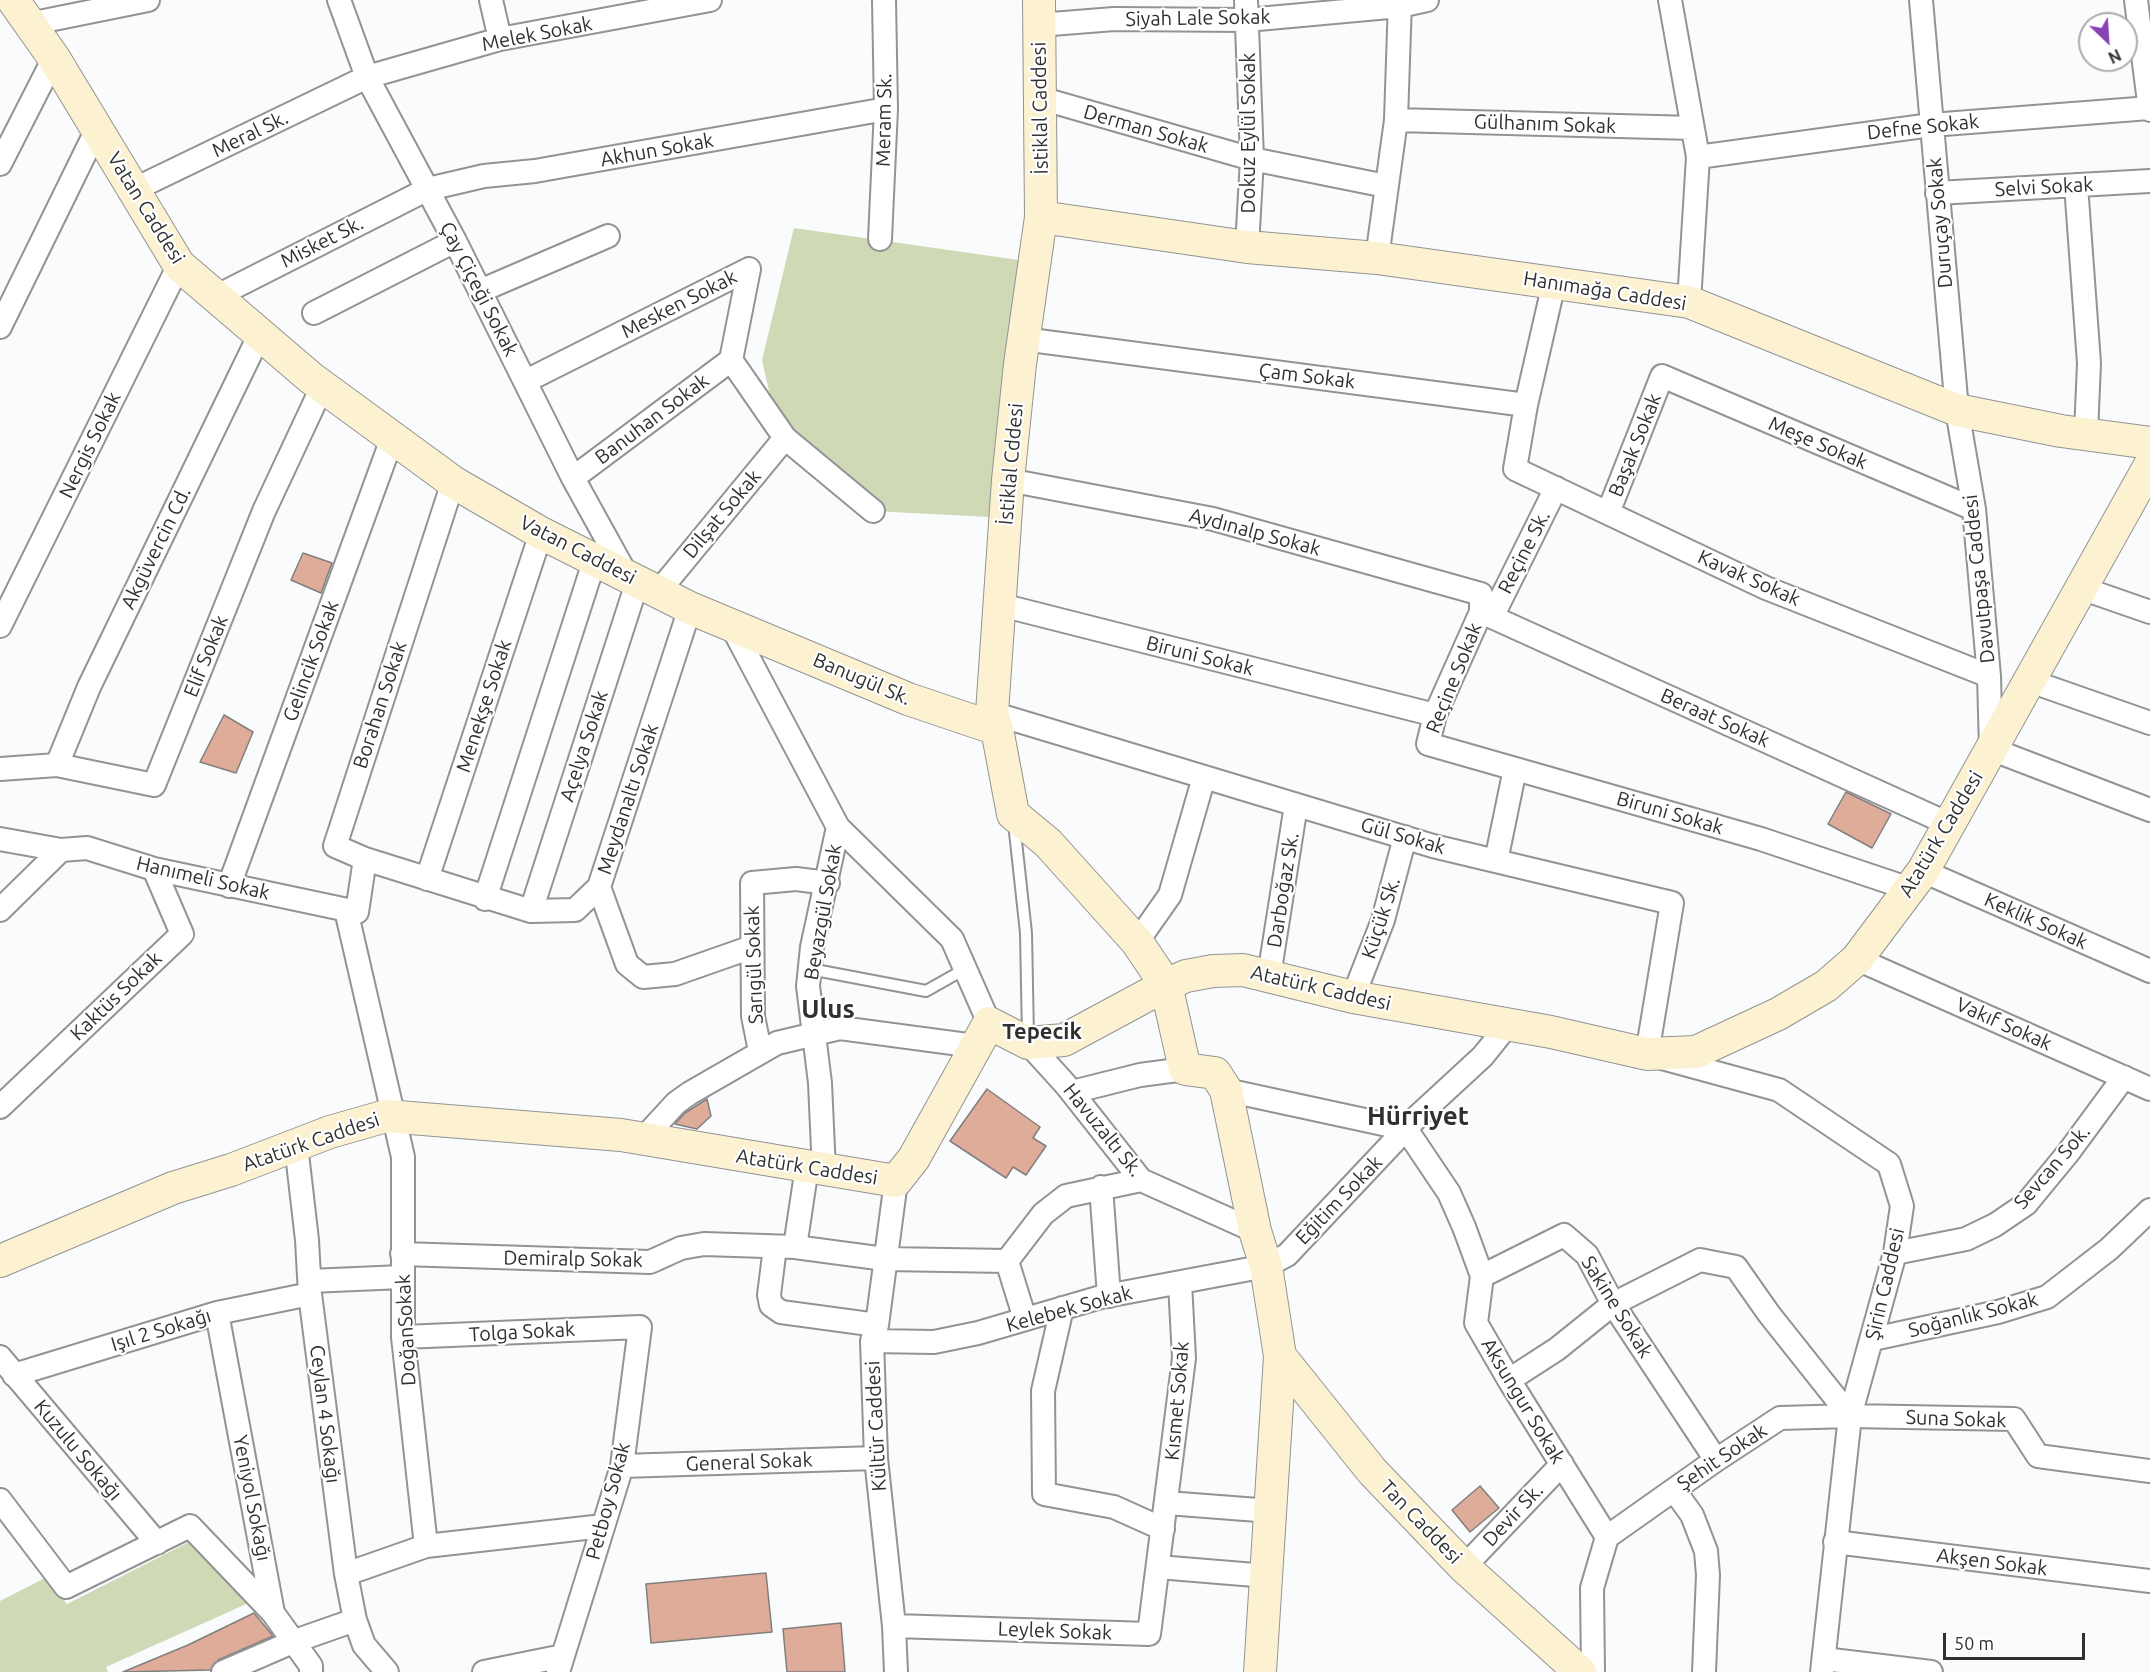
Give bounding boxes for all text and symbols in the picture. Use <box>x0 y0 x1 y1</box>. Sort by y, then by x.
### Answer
street label: Siyah Lale Sokak <box>1125 5 1271 31</box>
street label: Melek Sokak <box>480 12 594 56</box>
north arrow <box>2078 12 2138 72</box>
street label: İstiklal Caddesi <box>1027 42 1053 174</box>
text: N <box>2106 46 2124 67</box>
street label: Dokuz Eylül Sokak <box>1236 53 1260 213</box>
street label: Meram Sk. <box>871 73 897 167</box>
street label: Derman Sokak <box>1081 100 1211 158</box>
street label: Meral Sk. <box>208 105 292 163</box>
street label: Defne Sokak <box>1866 109 1980 145</box>
street label: Gülhanım Sokak <box>1473 110 1617 138</box>
street label: Akhun Sokak <box>598 128 716 172</box>
street label: Vatan Caddesi <box>102 148 190 268</box>
street label: Duruçay Sokak <box>1922 157 1958 289</box>
street label: Selvi Sokak <box>1994 172 2094 202</box>
street label: Misket Sk. <box>277 211 367 273</box>
street label: Çay Çiçeği Sokak <box>435 218 523 360</box>
street label: Mesken Sokak <box>617 265 741 343</box>
street label: Hanımağa Caddesi <box>1522 266 1688 316</box>
street label: Çam Sokak <box>1257 358 1357 394</box>
street label: Banuhan Sokak <box>590 368 714 470</box>
street label: Nergis Sokak <box>54 388 126 502</box>
street label: Başak Sokak <box>1603 390 1667 500</box>
street label: İstiklal Cddesi <box>994 402 1028 526</box>
street label: Meşe Sokak <box>1765 411 1871 475</box>
street label: Dilşat Sokak <box>678 465 766 563</box>
street label: Akgüvercin Cd. <box>116 483 196 613</box>
street label: Davutpaşa Caddesi <box>1958 493 2000 665</box>
street label: Aydınalp Sokak <box>1187 503 1323 561</box>
street label: Reçine Sk. <box>1493 506 1555 598</box>
street label: Vatan Caddesi <box>516 510 640 590</box>
street label: Kavak Sokak <box>1694 545 1804 611</box>
street label: Gelincik Sokak <box>278 597 344 725</box>
street label: Elif Sokak <box>179 612 233 700</box>
street label: Reçine Sokak <box>1421 619 1487 737</box>
street label: Biruni Sokak <box>1144 631 1256 681</box>
street label: Menekşe Sokak <box>451 637 517 775</box>
street label: Borahan Sokak <box>348 638 412 772</box>
street label: Banugül Sk. <box>809 648 915 710</box>
street label: Beraat Sokak <box>1657 683 1773 753</box>
street label: Açelya Sokak <box>555 687 613 805</box>
street label: Meydanaltı Sokak <box>592 721 664 877</box>
street label: Atatürk Caddesi <box>1894 766 1988 902</box>
street label: Biruni Sokak <box>1614 786 1726 840</box>
street label: Gül Sokak <box>1358 812 1448 860</box>
street label: Darboğaz Sk. <box>1262 831 1304 949</box>
street label: Beyazgül Sokak <box>799 842 847 982</box>
street label: Hanımeli Sokak <box>134 851 272 905</box>
street label: Küçük Sk. <box>1357 874 1405 962</box>
street label: Keklik Sokak <box>1981 888 2091 954</box>
street label: Sarıgül Sokak <box>740 905 768 1025</box>
street label: Kaktüs Sokak <box>65 946 167 1046</box>
street label: Atatürk Caddesi <box>1249 960 1393 1016</box>
street label: Vakıf Sokak <box>1952 992 2056 1056</box>
district label: Ulus <box>801 993 855 1025</box>
district label: Tepecik <box>1002 1019 1082 1045</box>
street label: Havuzaltı Sk. <box>1058 1079 1148 1181</box>
district label: Hürriyet <box>1367 1100 1469 1132</box>
street label: Atatürk Caddesi <box>239 1107 383 1177</box>
street label: Sevcan Sok. <box>2009 1120 2095 1214</box>
street label: Atatürk Caddesi <box>734 1144 880 1190</box>
street label: Eğitim Sokak <box>1291 1150 1387 1250</box>
street label: Şirin Caddesi <box>1860 1226 1910 1342</box>
street label: Demiralp Sokak <box>503 1246 643 1272</box>
street label: Sakine Sokak <box>1576 1252 1658 1362</box>
street label: DoğanSokak <box>391 1274 421 1386</box>
street label: Kelebek Sokak <box>1003 1281 1135 1337</box>
street label: Soğanlık Sokak <box>1906 1287 2040 1343</box>
street label: Işıl 2 Sokağı <box>108 1303 214 1357</box>
street label: Tolga Sokak <box>468 1317 576 1347</box>
street label: Aksungur Sokak <box>1476 1334 1570 1468</box>
street label: Kısmet Sokak <box>1160 1340 1194 1462</box>
street label: Ceylan 4 Sokağı <box>305 1343 345 1485</box>
street label: Kültür Caddesi <box>861 1360 891 1492</box>
street label: Kuzulu Sokağı <box>29 1395 127 1505</box>
street label: Suna Sokak <box>1905 1405 2007 1433</box>
street label: Şehit Sokak <box>1673 1418 1771 1496</box>
street label: Yeniyol Sokağı <box>228 1433 276 1563</box>
street label: Petboy Sokak <box>581 1440 635 1562</box>
street label: General Sokak <box>685 1448 813 1476</box>
street label: Tan Caddesi <box>1375 1475 1467 1569</box>
street label: Devir Sk. <box>1478 1478 1548 1552</box>
street label: Akşen Sokak <box>1935 1543 2049 1581</box>
street label: Leylek Sokak <box>997 1617 1113 1645</box>
scale bar <box>1946 1621 2088 1659</box>
text: 50 m <box>1954 1633 1994 1653</box>

